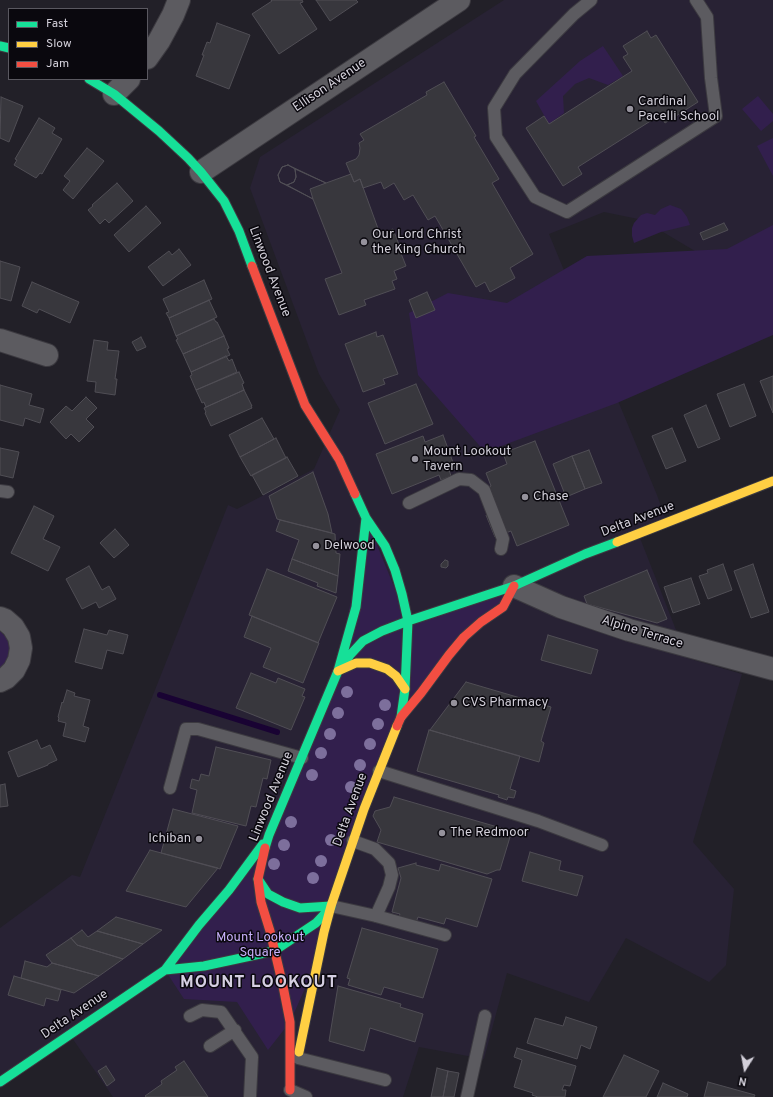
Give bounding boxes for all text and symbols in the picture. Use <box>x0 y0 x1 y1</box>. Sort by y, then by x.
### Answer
legend <box>8 8 148 80</box>
text: Fast <box>46 16 68 32</box>
text: Slow <box>46 36 72 52</box>
text: Jam <box>46 56 69 72</box>
street label: Ellison Avenue <box>290 56 370 116</box>
place label: Cardinal Pacelli School <box>638 94 719 125</box>
marker: Cardinal Pacelli School <box>625 104 635 114</box>
street label: Linwood Avenue <box>245 225 293 319</box>
place label: Our Lord Christ the King Church <box>372 227 466 258</box>
marker: Our Lord Christ the King Church <box>359 237 369 247</box>
place label: Mount Lookout Tavern <box>423 444 511 475</box>
marker: Mount Lookout Tavern <box>410 454 420 464</box>
place label: Chase <box>533 489 569 505</box>
marker: Chase <box>520 492 530 502</box>
street label: Delta Avenue <box>599 499 677 541</box>
place label: Delwood <box>324 538 375 554</box>
marker: Delwood <box>311 541 321 551</box>
street label: Alpine Terrace <box>599 613 685 653</box>
place label: CVS Pharmacy <box>462 695 548 711</box>
marker: CVS Pharmacy <box>449 698 459 708</box>
street label: Linwood Avenue <box>247 750 297 844</box>
street label: Delta Avenue <box>330 771 372 849</box>
place label: The Redmoor <box>450 825 529 841</box>
marker: The Redmoor <box>437 828 447 838</box>
place label: Ichiban <box>148 831 191 847</box>
marker: Ichiban <box>194 834 204 844</box>
park label: Mount Lookout Square <box>216 930 304 961</box>
district label: MOUNT LOOKOUT <box>180 974 338 994</box>
street label: Delta Avenue <box>39 987 111 1043</box>
north arrow <box>725 1049 765 1089</box>
text: N <box>737 1073 748 1088</box>

